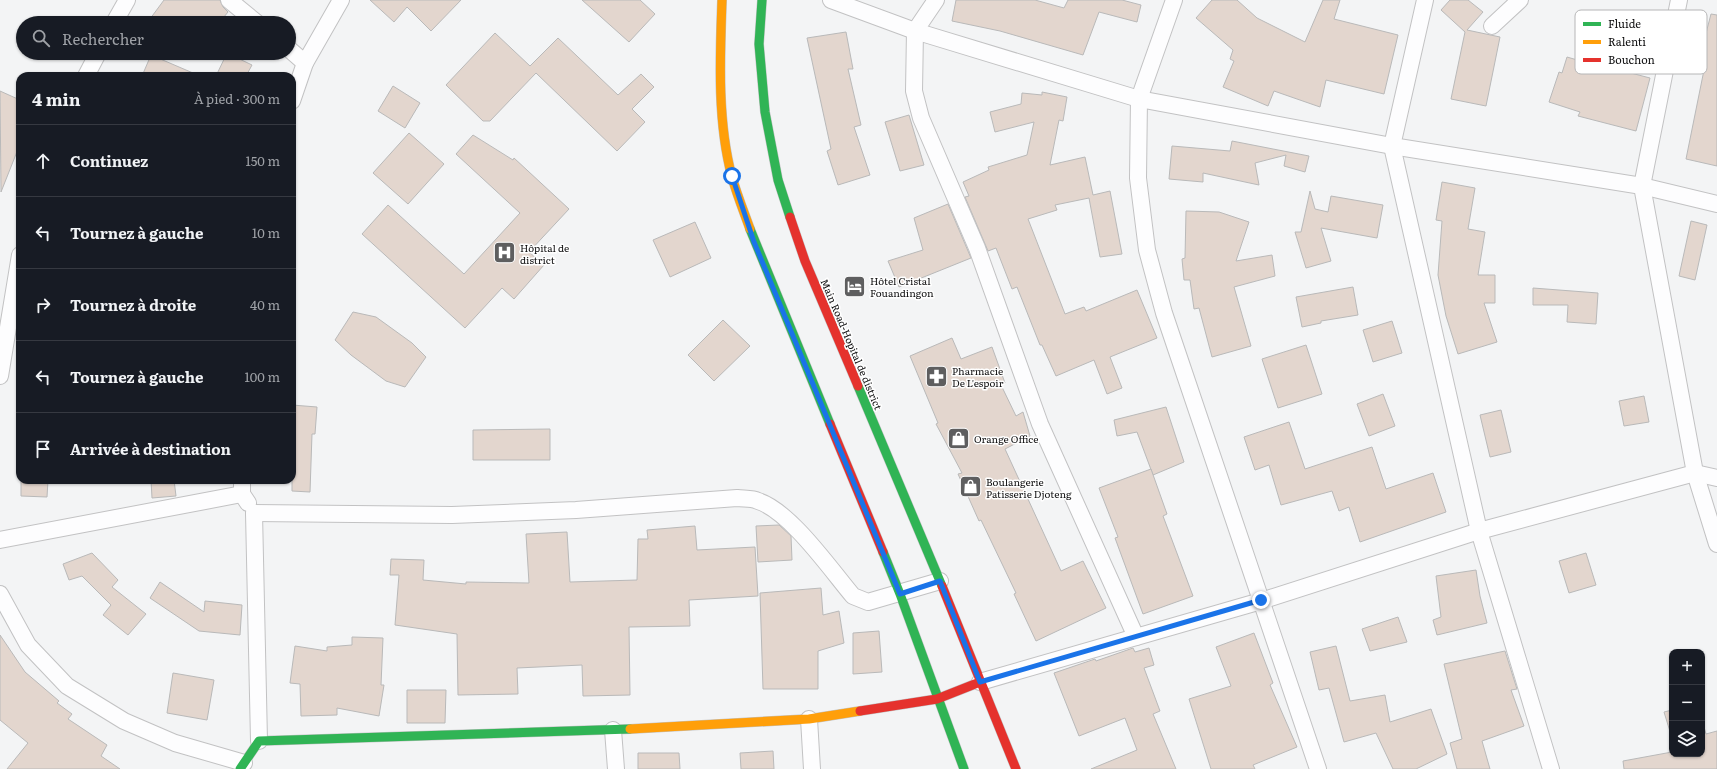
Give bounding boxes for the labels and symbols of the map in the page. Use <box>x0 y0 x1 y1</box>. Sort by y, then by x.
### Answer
legend <box>1575 10 1707 74</box>
text: Fluide <box>1608 15 1641 31</box>
text: Ralenti <box>1608 33 1646 49</box>
text: Bouchon <box>1608 51 1655 67</box>
route start <box>723 167 741 185</box>
hospital icon: Hôpital de district <box>492 240 518 266</box>
place label: Hôpital de district <box>520 240 569 267</box>
hotel icon: Hôtel Cristal Fouandingon <box>842 273 868 299</box>
place label: Hôtel Cristal Fouandingon <box>870 273 934 300</box>
street label: Main Road-Hopital de district <box>818 276 886 412</box>
pharmacy icon: Pharmacie De L'espoir <box>924 363 950 389</box>
place label: Pharmacie De L'espoir <box>952 363 1004 390</box>
shop icon: Orange Office <box>946 425 972 451</box>
place label: Orange Office <box>974 431 1039 446</box>
shop icon: Boulangerie Patisserie Djoteng <box>957 474 983 500</box>
place label: Boulangerie Patisserie Djoteng <box>986 474 1072 501</box>
route end <box>1252 591 1270 609</box>

